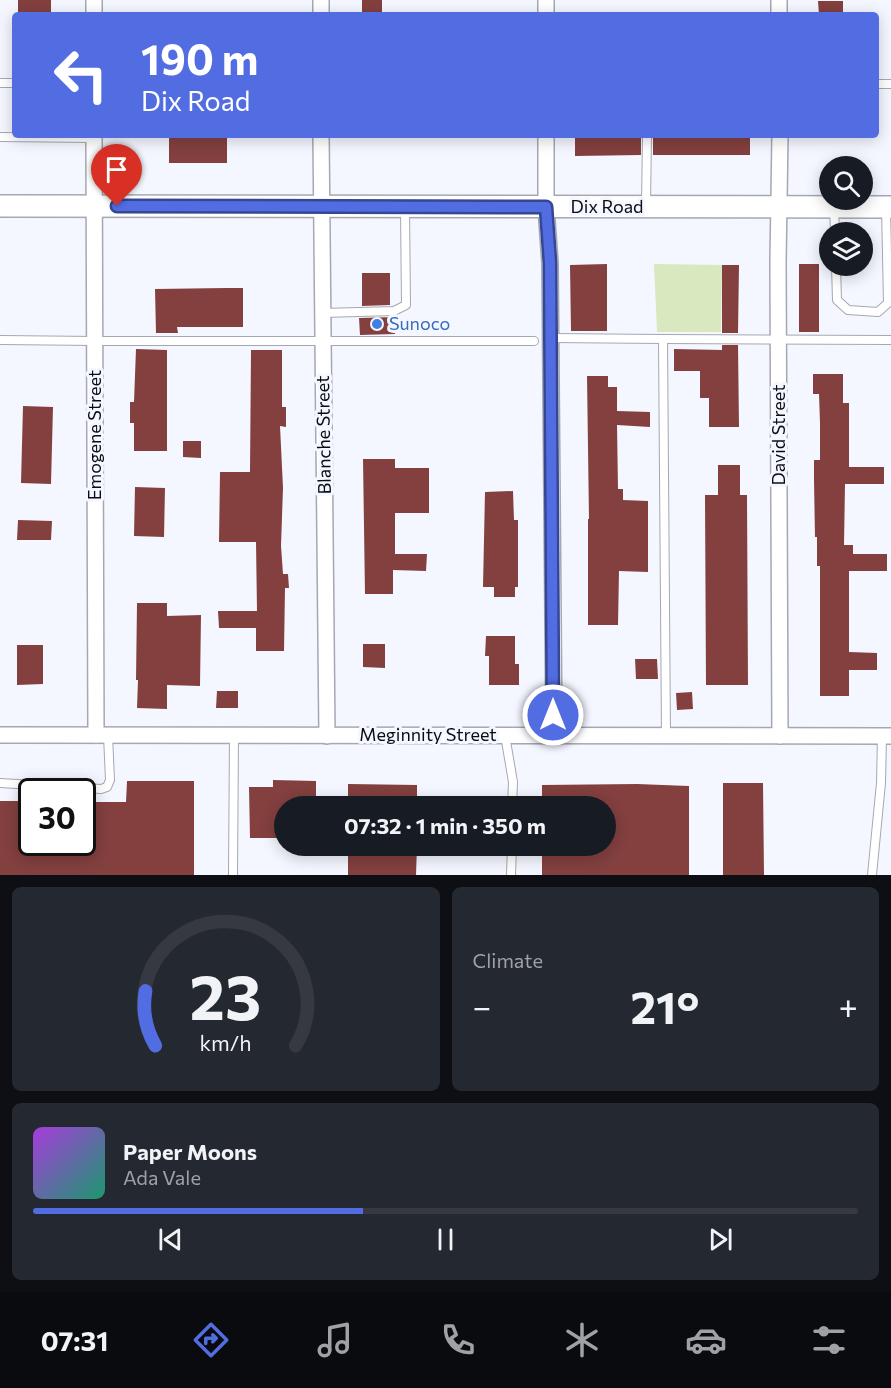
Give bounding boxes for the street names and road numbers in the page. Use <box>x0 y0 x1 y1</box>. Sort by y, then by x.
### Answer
street label: Dix Road <box>571 195 643 217</box>
street label: Emogene Street <box>83 370 105 500</box>
street label: Blanche Street <box>311 375 335 495</box>
street label: David Street <box>767 384 789 486</box>
street label: Meginnity Street <box>359 723 497 745</box>

